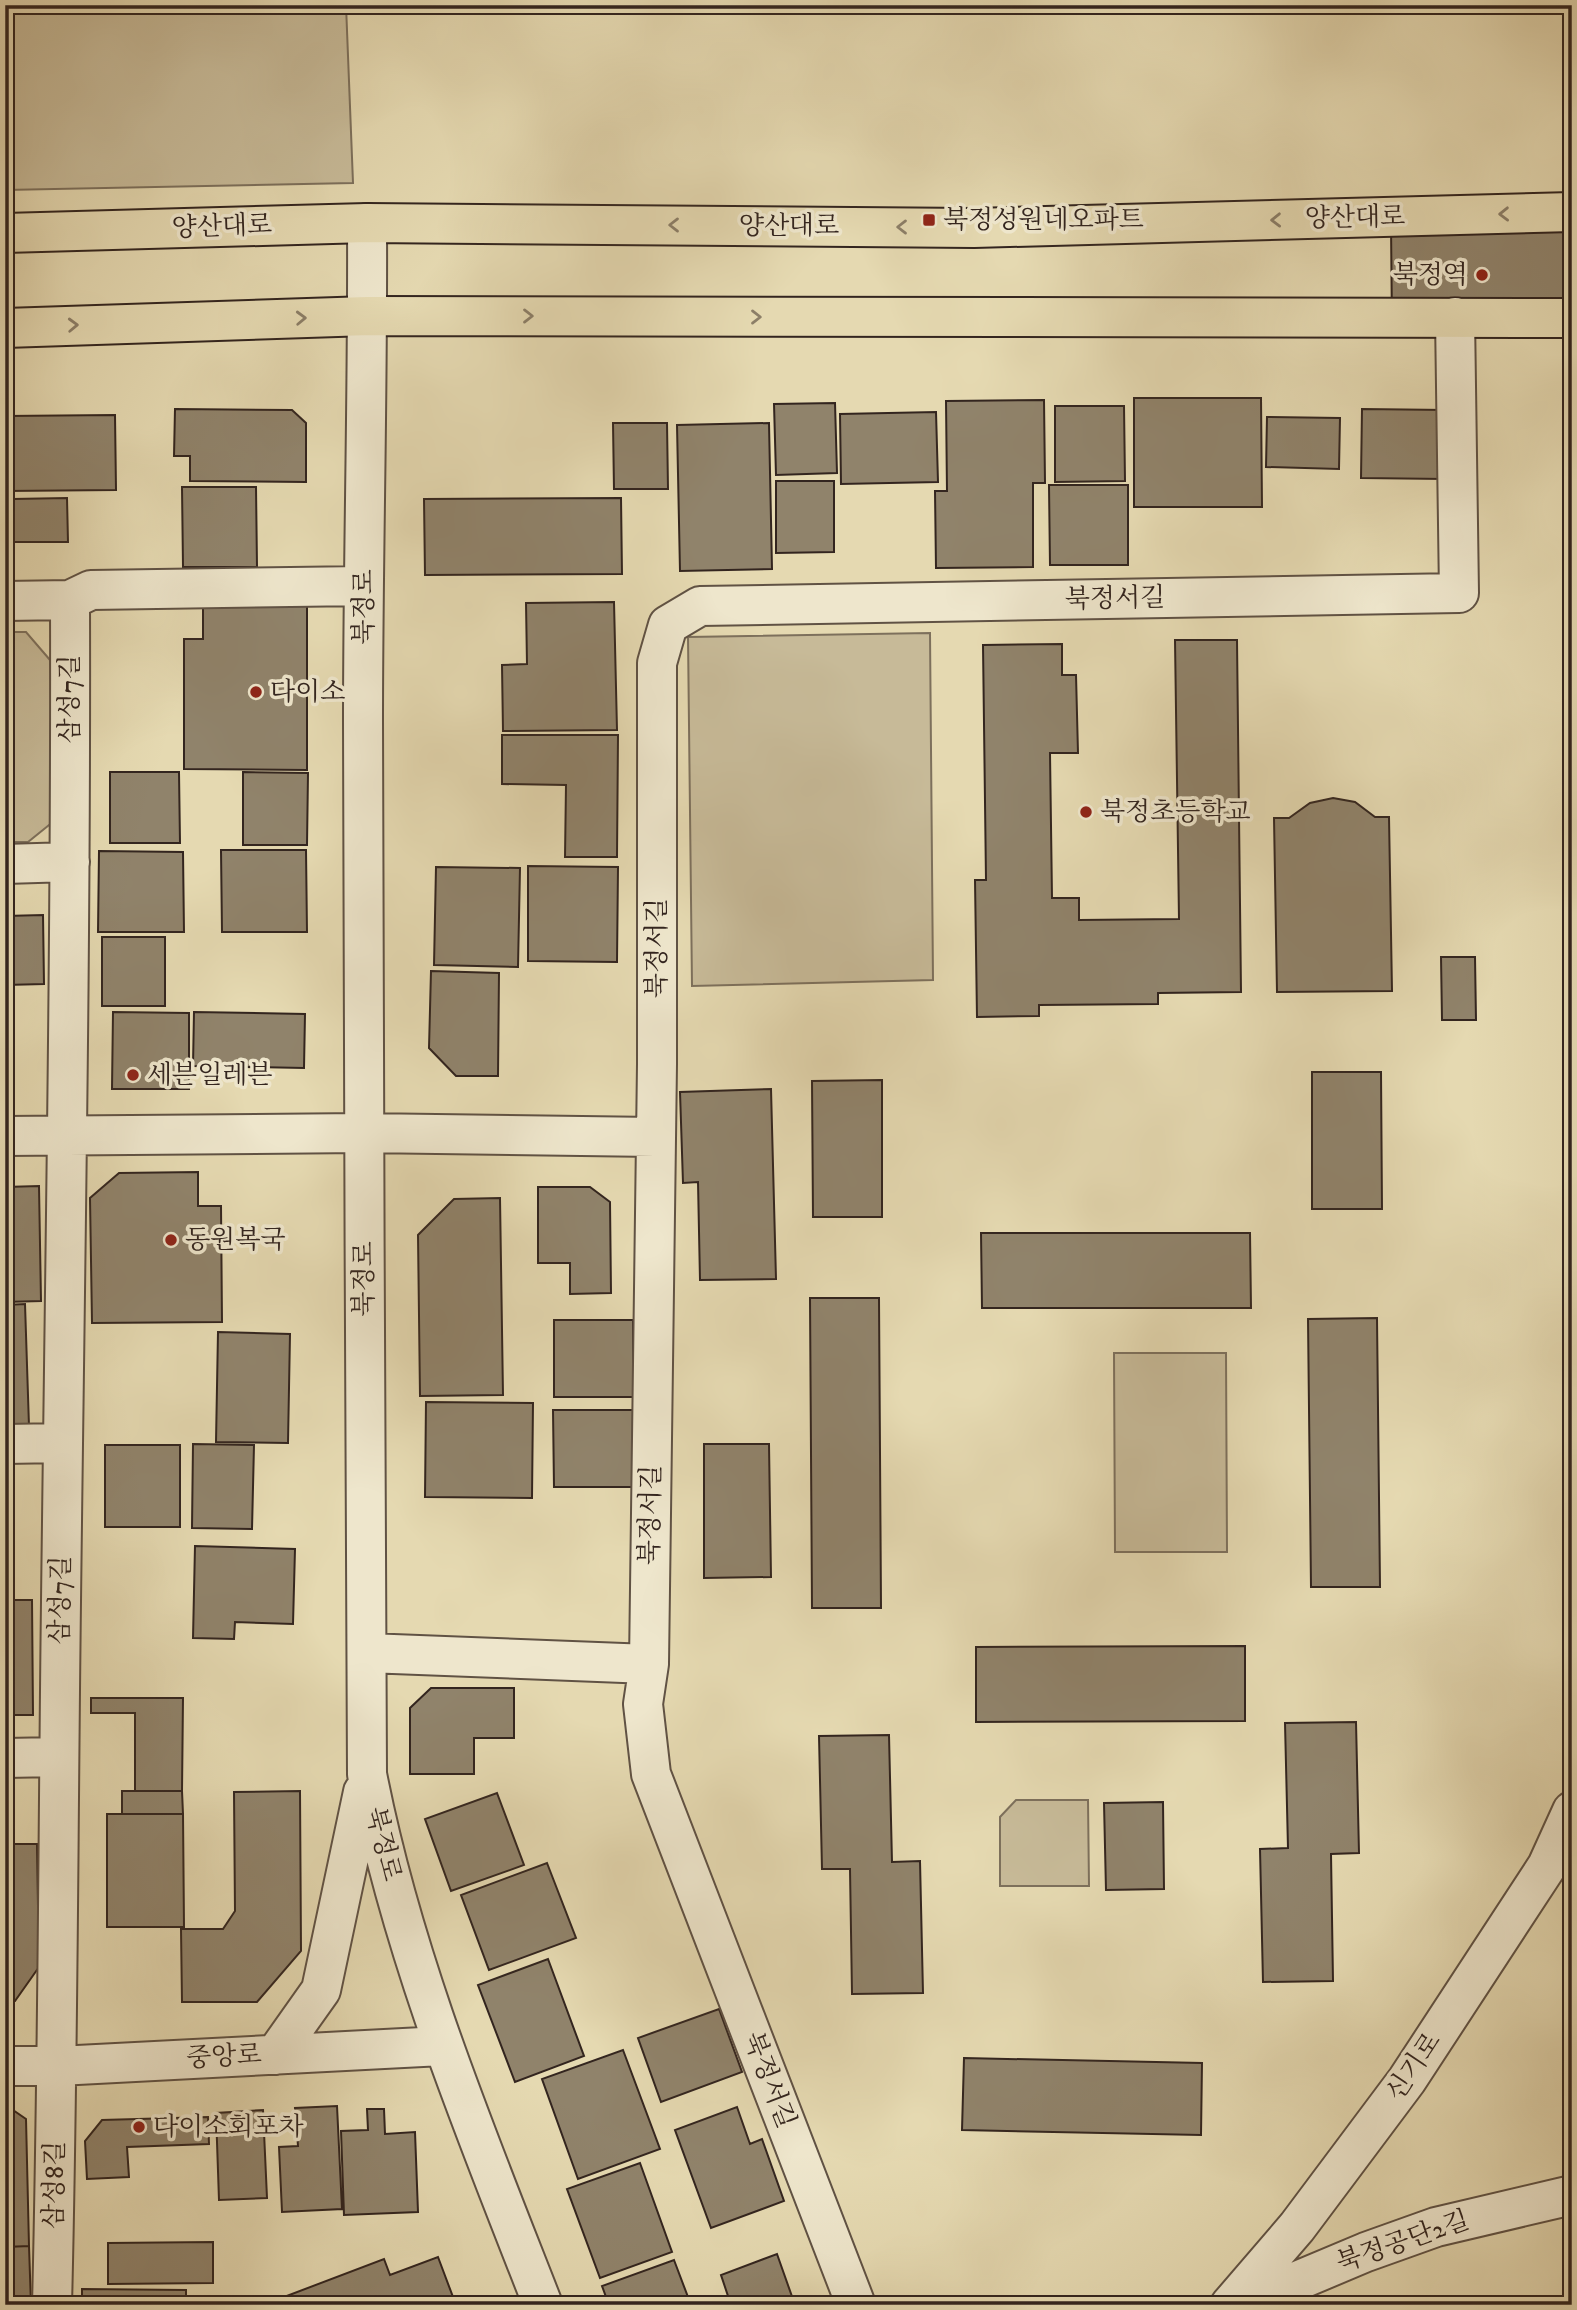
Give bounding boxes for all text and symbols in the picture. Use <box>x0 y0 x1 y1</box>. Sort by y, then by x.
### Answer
street label: 양산대로 <box>1304 201 1406 235</box>
place label: 북정성원네오파트 <box>943 204 1144 237</box>
one-way arrow <box>1498 206 1508 222</box>
street label: 양산대로 <box>171 209 273 245</box>
street label: 양산대로 <box>739 210 839 243</box>
marker: 북정성원네오파트 <box>921 212 937 228</box>
one-way arrow <box>1270 212 1281 227</box>
one-way arrow <box>668 217 679 233</box>
one-way arrow <box>896 219 906 235</box>
place label: 북정역 <box>1393 259 1468 292</box>
marker: 북정역 <box>1474 267 1490 283</box>
one-way arrow <box>524 308 534 324</box>
one-way arrow <box>751 309 762 325</box>
one-way arrow <box>296 311 307 326</box>
one-way arrow <box>68 318 79 333</box>
street label: 북정로 <box>348 569 381 645</box>
street label: 북정서길 <box>1064 582 1166 616</box>
street label: 삼성7길 <box>54 654 87 744</box>
place label: 다이소 <box>270 676 345 709</box>
marker: 다이소 <box>248 684 264 700</box>
place label: 북정초등학교 <box>1100 796 1251 829</box>
marker: 북정초등학교 <box>1078 804 1094 820</box>
street label: 북정서길 <box>641 898 674 998</box>
place label: 세븐일레븐 <box>147 1059 273 1092</box>
marker: 세븐일레븐 <box>125 1067 141 1083</box>
place label: 동원복국 <box>185 1224 285 1257</box>
marker: 동원복국 <box>163 1232 179 1248</box>
street label: 북정로 <box>348 1241 381 1317</box>
street label: 북정서길 <box>634 1464 668 1566</box>
street label: 삼성7길 <box>44 1555 78 1645</box>
street label: 북정로 <box>358 1803 408 1885</box>
street label: 북정서길 <box>736 2027 802 2133</box>
street label: 신기로 <box>1379 2027 1449 2107</box>
street label: 중앙로 <box>186 2039 262 2075</box>
place label: 다이소회포차 <box>153 2111 304 2144</box>
marker: 다이소회포차 <box>131 2119 147 2135</box>
street label: 삼성8길 <box>38 2141 72 2229</box>
street label: 북정공단2길 <box>1332 2204 1474 2280</box>

